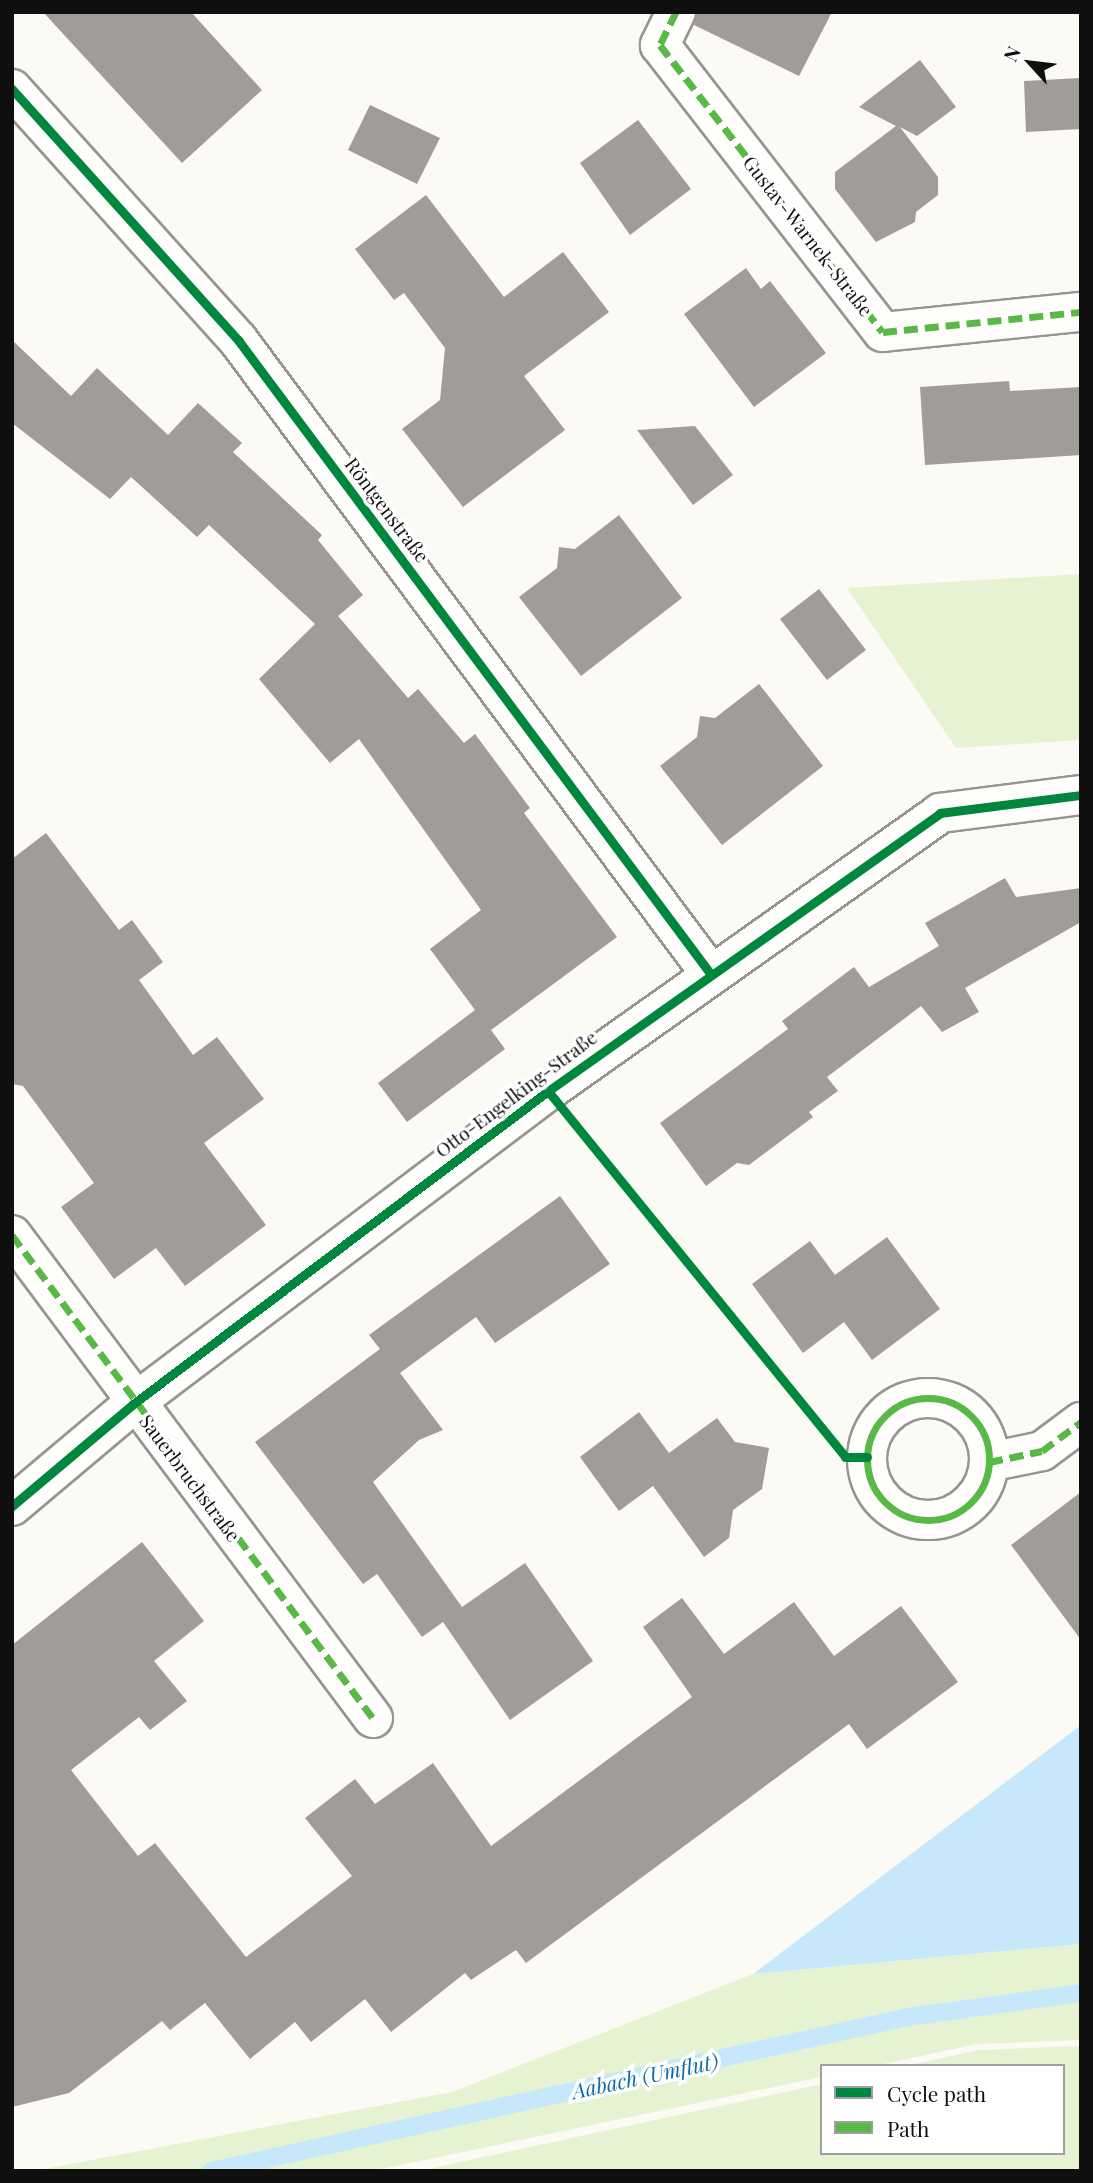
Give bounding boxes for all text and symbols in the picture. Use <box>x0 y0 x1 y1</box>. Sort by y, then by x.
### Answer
north arrow <box>995 28 1065 98</box>
text: N <box>997 41 1026 65</box>
street label: Gustav-Warnek-Straße <box>738 151 878 321</box>
street label: Röntgenstraße <box>340 453 434 567</box>
street label: Otto-Engelking-Straße <box>431 1026 601 1162</box>
street label: Sauerbruchstraße <box>135 1410 245 1546</box>
water label: Aabach (Umflut) <box>570 2047 720 2103</box>
legend <box>820 2064 1065 2155</box>
text: Cycle path <box>887 2079 986 2107</box>
text: Path <box>887 2114 929 2142</box>

